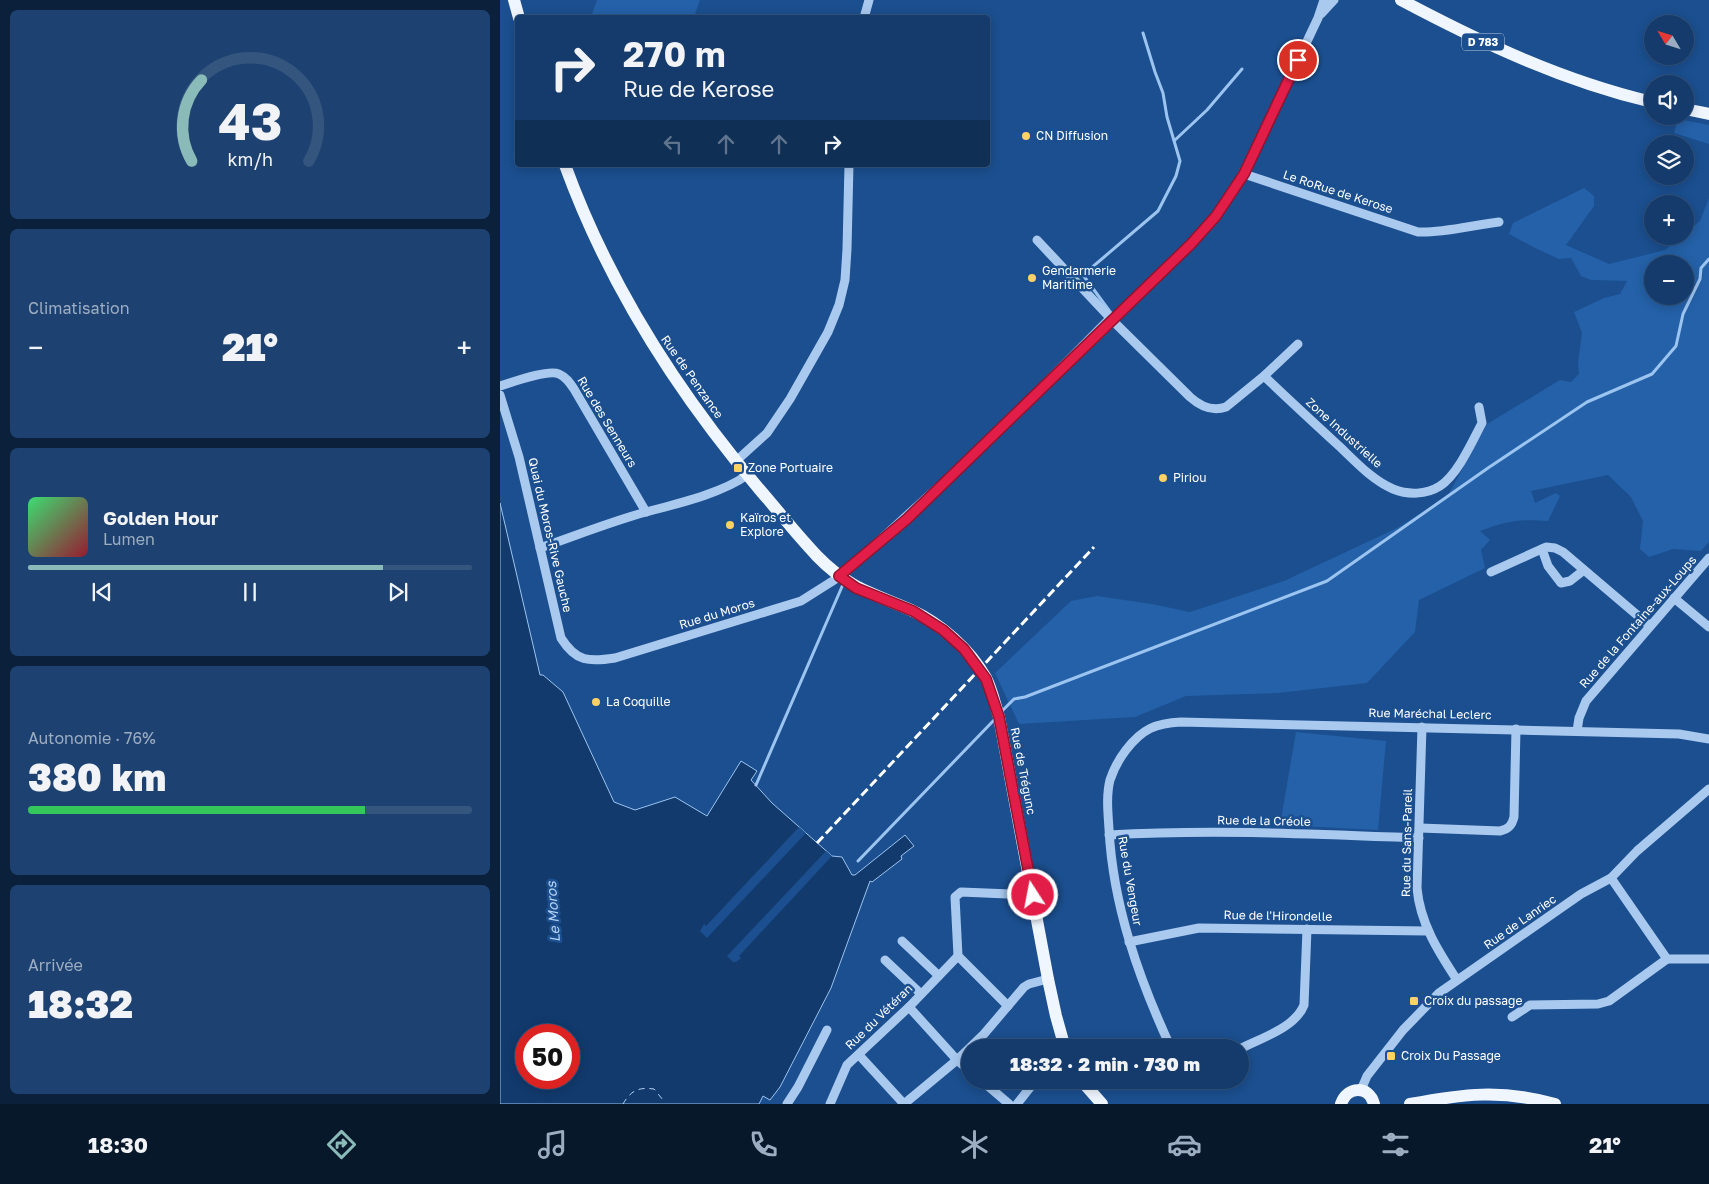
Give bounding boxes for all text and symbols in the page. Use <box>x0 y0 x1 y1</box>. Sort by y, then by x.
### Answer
north arrow <box>1644 15 1694 65</box>
map controls <box>1644 15 1694 305</box>
text: 270 m <box>623 33 726 75</box>
road number: D 783 <box>1462 34 1504 51</box>
icon: right <box>540 35 605 100</box>
pin <box>1277 39 1319 81</box>
icon: arrive <box>1284 46 1312 74</box>
text: Rue de Kerose <box>623 75 774 102</box>
button: sound <box>1644 75 1694 125</box>
text: 43 <box>218 89 282 151</box>
place label: CN Diffusion <box>1036 128 1108 143</box>
icon: left <box>659 130 687 158</box>
icon: ahead <box>712 130 740 158</box>
icon: ahead <box>765 130 793 158</box>
icon: right <box>818 130 846 158</box>
marker: CN Diffusion <box>1020 130 1032 142</box>
button: layers <box>1644 135 1694 185</box>
text: km/h <box>227 148 273 170</box>
street label: Le RoRue de Kerose <box>1281 167 1395 216</box>
button: + <box>1644 195 1694 245</box>
button: − <box>1644 255 1694 305</box>
place label: Gendarmerie Maritime <box>1042 263 1116 292</box>
marker: Gendarmerie Maritime <box>1026 272 1038 284</box>
text: Climatisation <box>28 298 130 318</box>
text: 21° <box>222 324 278 369</box>
text: − <box>28 331 43 364</box>
text: + <box>457 331 472 364</box>
street label: Rue de Penzance <box>658 332 727 421</box>
street label: Rue des Senneurs <box>574 374 641 470</box>
street label: Zone Industrielle <box>1303 394 1386 471</box>
street label: Quai du Moros-Rive Gauche <box>525 456 576 614</box>
place label: Zone Portuaire <box>748 460 833 475</box>
marker: Zone Portuaire <box>732 462 744 474</box>
place label: Piriou <box>1173 470 1206 485</box>
marker: Piriou <box>1157 472 1169 484</box>
text: Golden Hour <box>103 506 218 529</box>
place label: Kaïros et Explore <box>740 510 791 539</box>
marker: Kaïros et Explore <box>724 519 736 531</box>
text: Lumen <box>103 529 155 549</box>
street label: Rue de la Fontaine-aux-Loups <box>1576 552 1699 691</box>
icon: previous <box>88 578 116 606</box>
icon: pause <box>236 578 264 606</box>
icon: next <box>384 578 412 606</box>
street label: Rue du Moros <box>677 595 757 632</box>
place label: La Coquille <box>606 694 671 709</box>
marker: La Coquille <box>590 696 602 708</box>
street label: Rue Maréchal Leclerc <box>1368 705 1492 722</box>
street label: Rue de Trégunc <box>1008 726 1039 816</box>
text: Autonomie · 76% <box>28 728 156 748</box>
text: 380 km <box>28 754 166 799</box>
street label: Rue du Sans-Pareil <box>1398 788 1415 897</box>
street label: Rue de la Créole <box>1217 812 1311 829</box>
street label: Rue du Vengeur <box>1115 835 1146 927</box>
position arrow <box>1006 868 1058 920</box>
water label: Le Moros <box>542 880 563 943</box>
street label: Rue de Lanriec <box>1481 891 1559 952</box>
street label: Rue de l'Hirondelle <box>1223 907 1333 924</box>
text: Arrivée <box>28 955 83 975</box>
text: 18:32 <box>28 981 133 1026</box>
street label: Rue du Vétéran <box>842 981 915 1052</box>
place label: Croix du passage <box>1424 993 1522 1008</box>
marker: Croix du passage <box>1408 995 1420 1007</box>
speed limit sign: 50 <box>515 1024 580 1089</box>
place label: Croix Du Passage <box>1401 1048 1501 1063</box>
marker: Croix Du Passage <box>1385 1050 1397 1062</box>
text: 18:32 · 2 min · 730 m <box>1010 1052 1200 1075</box>
icon: directions <box>324 1127 359 1162</box>
icon: music <box>535 1127 570 1162</box>
icon: phone <box>746 1127 781 1162</box>
icon: climate <box>957 1127 992 1162</box>
icon: car <box>1167 1127 1202 1162</box>
icon: filters <box>1378 1127 1413 1162</box>
text: 18:30 <box>88 1131 148 1158</box>
text: 21° <box>1589 1131 1621 1158</box>

